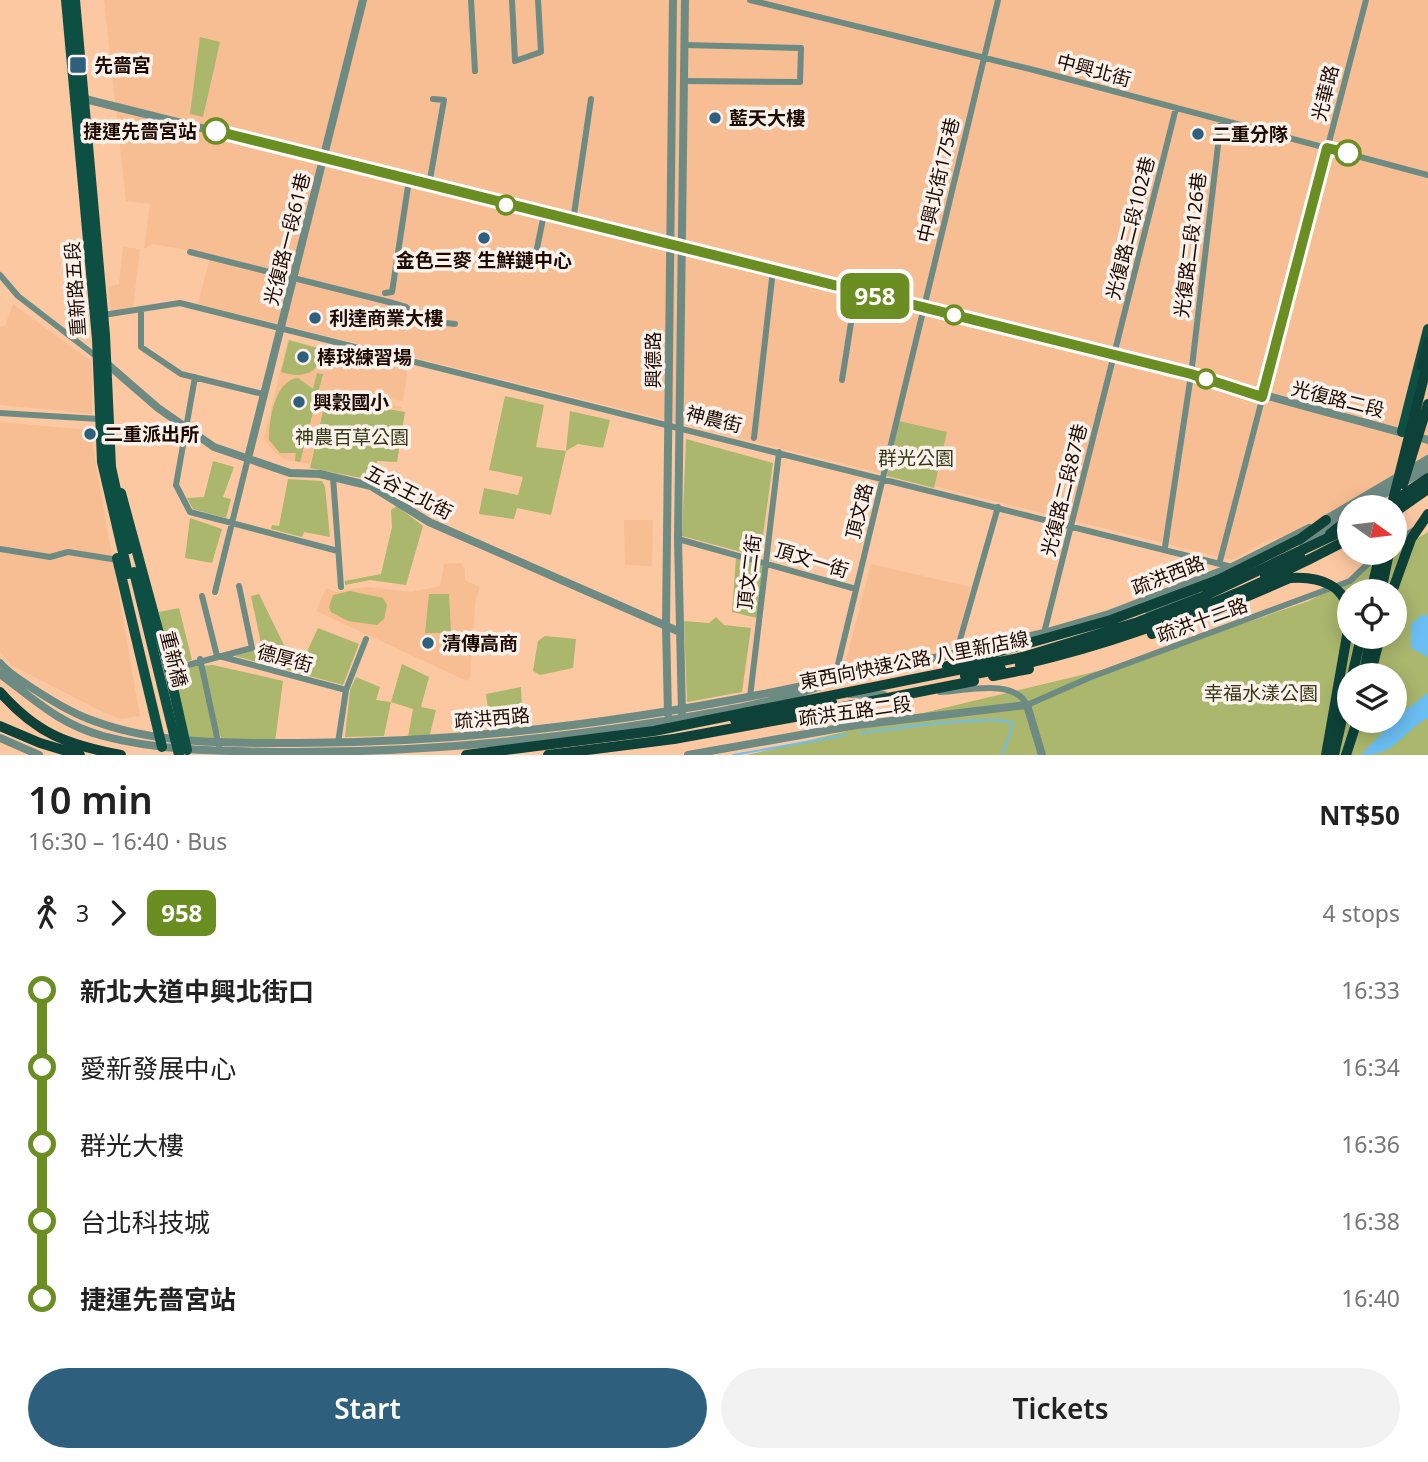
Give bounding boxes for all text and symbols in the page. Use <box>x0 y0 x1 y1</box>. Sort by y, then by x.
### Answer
street label: 中興北街 <box>1054 48 1134 92</box>
place label: 先嗇宮 <box>94 52 151 78</box>
marker: 先嗇宮 <box>68 55 88 75</box>
street label: 光華路 <box>1305 62 1345 124</box>
place label: 藍天大樓 <box>729 105 805 131</box>
marker: 藍天大樓 <box>707 110 723 126</box>
street label: 中興北街175巷 <box>911 115 965 245</box>
place label: 捷運先嗇宮站 <box>83 118 197 144</box>
marker: 捷運先嗇宮站 <box>203 118 229 144</box>
place label: 二重分隊 <box>1212 121 1288 147</box>
marker: 二重分隊 <box>1190 126 1206 142</box>
unlabelled marker <box>1335 140 1361 166</box>
street label: 光復路二段102巷 <box>1100 154 1160 302</box>
street label: 光復路一段61巷 <box>258 170 316 308</box>
street label: 光復路二段126巷 <box>1168 171 1212 319</box>
unlabelled marker <box>496 195 516 215</box>
marker: 金色三麥 生鮮鏈中心 <box>476 230 492 246</box>
street label: 重新路五段 <box>59 241 91 337</box>
place label: 金色三麥 生鮮鏈中心 <box>396 247 572 273</box>
line badge: 958 <box>835 273 915 319</box>
text: 958 <box>854 279 896 312</box>
place label: 利達商業大樓 <box>329 305 443 331</box>
unlabelled marker <box>944 305 964 325</box>
marker: 利達商業大樓 <box>307 310 323 326</box>
street label: 興德路 <box>640 331 666 389</box>
place label: 棒球練習場 <box>317 344 412 370</box>
marker: 棒球練習場 <box>295 349 311 365</box>
unlabelled marker <box>1196 369 1216 389</box>
street label: 光復路二段 <box>1289 375 1387 423</box>
place label: 興穀國小 <box>313 389 389 415</box>
marker: 興穀國小 <box>291 394 307 410</box>
street label: 神農街 <box>683 399 745 439</box>
place label: 二重派出所 <box>104 421 199 447</box>
street label: 光復路二段87巷 <box>1035 421 1093 559</box>
park label: 神農百草公園 <box>295 424 409 450</box>
marker: 二重派出所 <box>82 426 98 442</box>
park label: 群光公園 <box>878 445 954 471</box>
street label: 五谷王北街 <box>361 459 457 525</box>
street label: 頂文路 <box>839 480 879 542</box>
north arrow <box>1337 495 1407 565</box>
map controls <box>1337 495 1407 733</box>
street label: 頂文二街 <box>731 533 767 611</box>
street label: 頂文一街 <box>772 536 852 584</box>
street label: 疏洪西路 <box>1128 549 1208 601</box>
button: locate <box>1337 579 1407 649</box>
street label: 疏洪十二路 <box>1153 592 1251 648</box>
street label: 東西向快速公路 八里新店線 <box>797 625 1031 695</box>
street label: 重新橋 <box>154 628 194 690</box>
place label: 清傳高商 <box>442 630 518 656</box>
marker: 清傳高商 <box>420 635 436 651</box>
street label: 德厚街 <box>254 638 316 678</box>
button: layers <box>1337 663 1407 733</box>
park label: 幸福水漾公園 <box>1204 680 1318 706</box>
street label: 疏洪五路二段 <box>797 690 913 732</box>
street label: 疏洪西路 <box>453 702 531 734</box>
text: 10 min <box>28 773 153 825</box>
text: NT$50 <box>1319 797 1400 833</box>
text: 16:30 – 16:40 · Bus <box>28 825 227 857</box>
icon: walk <box>28 894 66 932</box>
icon: forward <box>99 894 137 932</box>
text: 958 <box>161 896 202 929</box>
text: 3 <box>76 897 89 929</box>
text: 4 stops <box>1322 897 1400 929</box>
text: 新北大道中興北街口 <box>80 973 314 1009</box>
text: 16:33 <box>1341 974 1400 1006</box>
text: 愛新發展中心 <box>80 1050 236 1086</box>
text: 16:34 <box>1341 1051 1400 1083</box>
text: 群光大樓 <box>80 1127 184 1163</box>
text: 16:36 <box>1341 1128 1400 1160</box>
text: 台北科技城 <box>80 1204 210 1240</box>
text: 16:38 <box>1341 1205 1400 1237</box>
text: 捷運先嗇宮站 <box>80 1281 236 1317</box>
text: 16:40 <box>1341 1282 1400 1314</box>
button: Start <box>28 1368 707 1448</box>
button: Tickets <box>721 1368 1400 1448</box>

